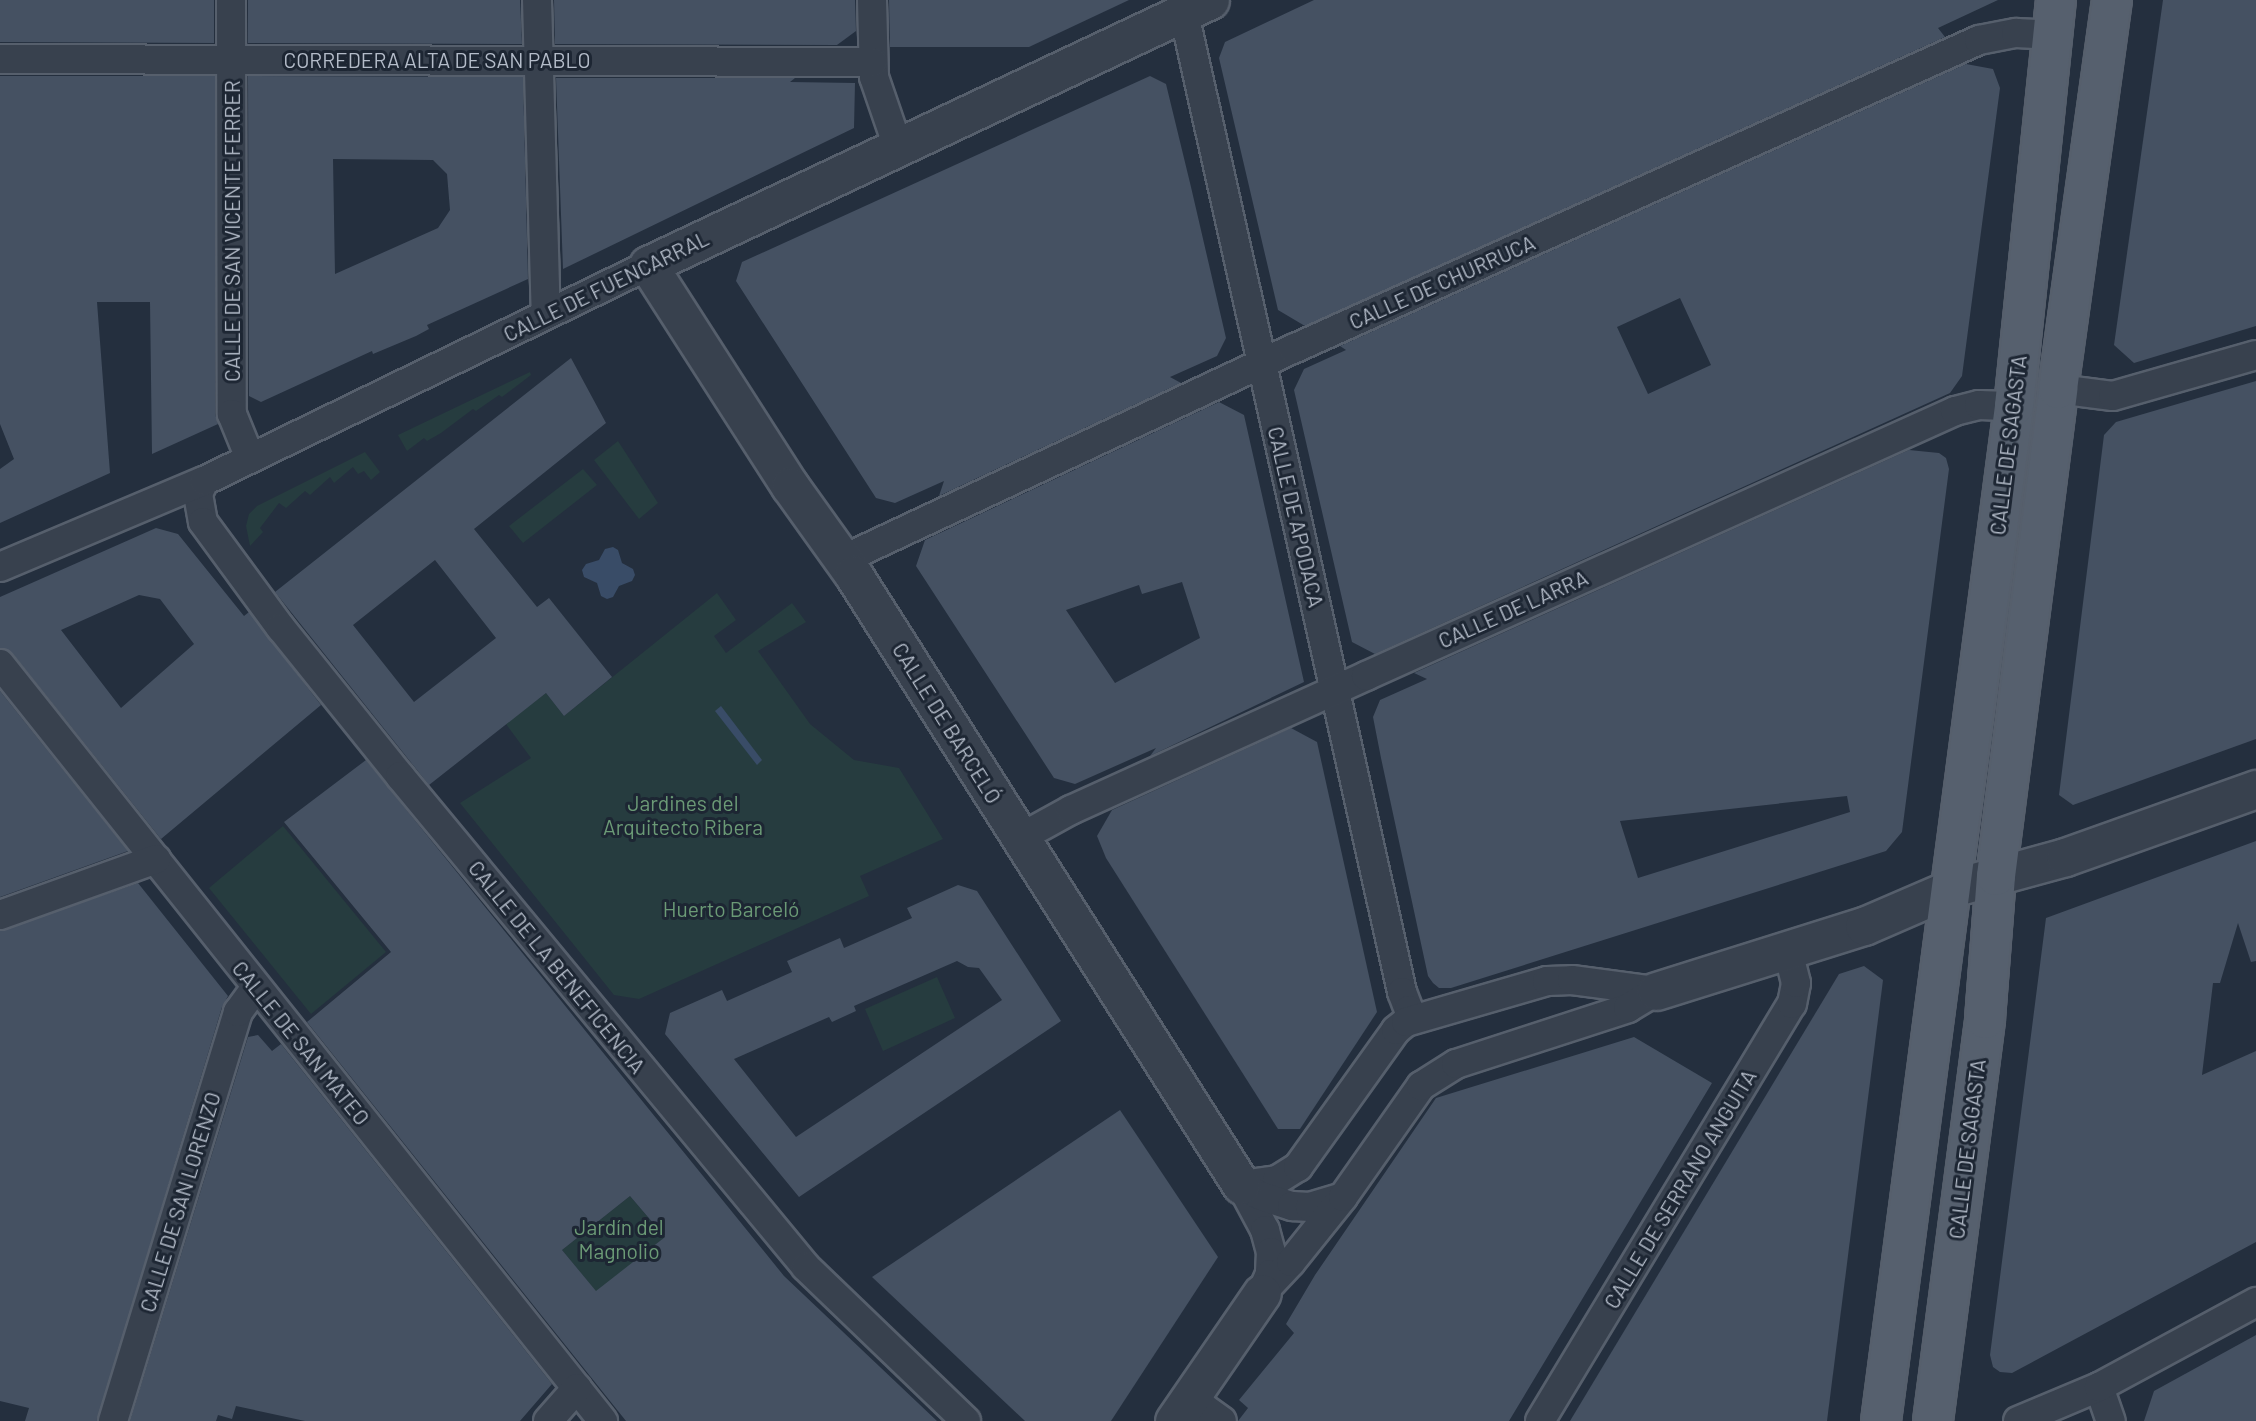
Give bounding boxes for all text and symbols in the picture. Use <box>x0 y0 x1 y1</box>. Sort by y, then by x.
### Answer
street label: CORREDERA ALTA DE SAN PABLO <box>283 47 591 73</box>
street label: CALLE DE SAN VICENTE FERRER <box>219 80 245 382</box>
street label: CALLE DE FUENCARRAL <box>499 225 713 347</box>
street label: CALLE DE CHURRUCA <box>1345 230 1539 334</box>
street label: CALLE DE SAGASTA <box>1984 354 2032 536</box>
street label: CALLE DE APODACA <box>1263 424 1329 610</box>
street label: CALLE DE LARRA <box>1434 565 1592 653</box>
street label: CALLE DE BARCELÓ <box>887 638 1007 808</box>
park label: Jardines del Arquitecto Ribera <box>603 790 763 840</box>
street label: CALLE DE LA BENEFICENCIA <box>463 856 651 1078</box>
park label: Huerto Barceló <box>663 896 799 922</box>
street label: CALLE DE SAN MATEO <box>227 956 375 1130</box>
street label: CALLE DE SAGASTA <box>1943 1058 1991 1240</box>
street label: CALLE DE SERRANO ANGUITA <box>1599 1065 1761 1313</box>
street label: CALLE DE SAN LORENZO <box>135 1089 225 1315</box>
park label: Jardín del Magnolio <box>574 1214 664 1264</box>

